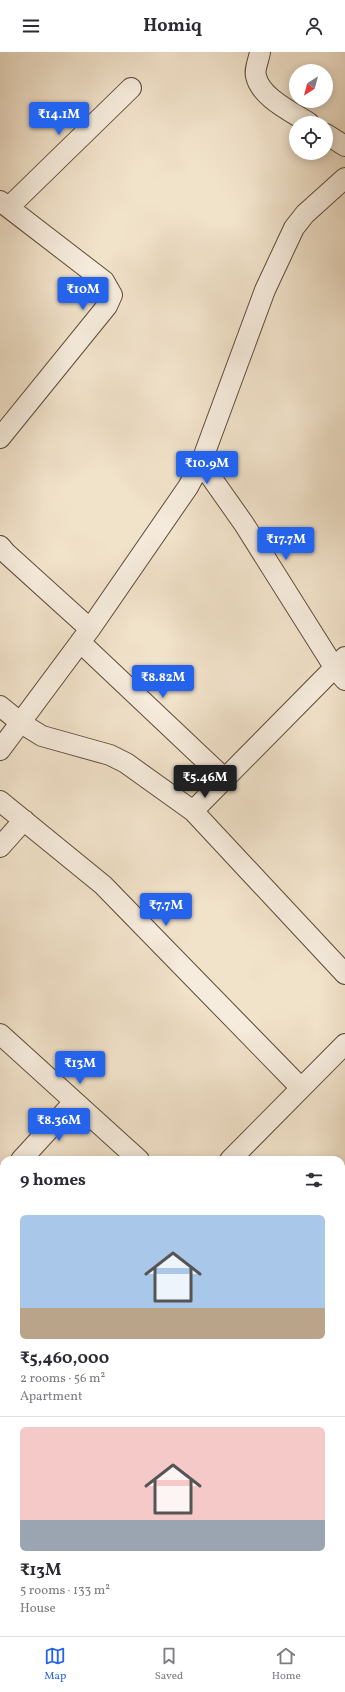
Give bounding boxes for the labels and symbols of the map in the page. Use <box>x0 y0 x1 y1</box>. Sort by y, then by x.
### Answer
north arrow <box>289 64 333 108</box>
pin: ₹14.1M <box>26 102 92 136</box>
pin: ₹10M <box>59 277 107 311</box>
pin: ₹10.9M <box>174 451 240 485</box>
pin: ₹17.7M <box>253 527 319 561</box>
pin: ₹8.82M <box>130 665 196 699</box>
pin: ₹5.46M <box>172 765 238 799</box>
pin: ₹7.7M <box>138 893 194 927</box>
pin: ₹13M <box>56 1051 104 1085</box>
pin: ₹8.36M <box>26 1108 92 1142</box>

